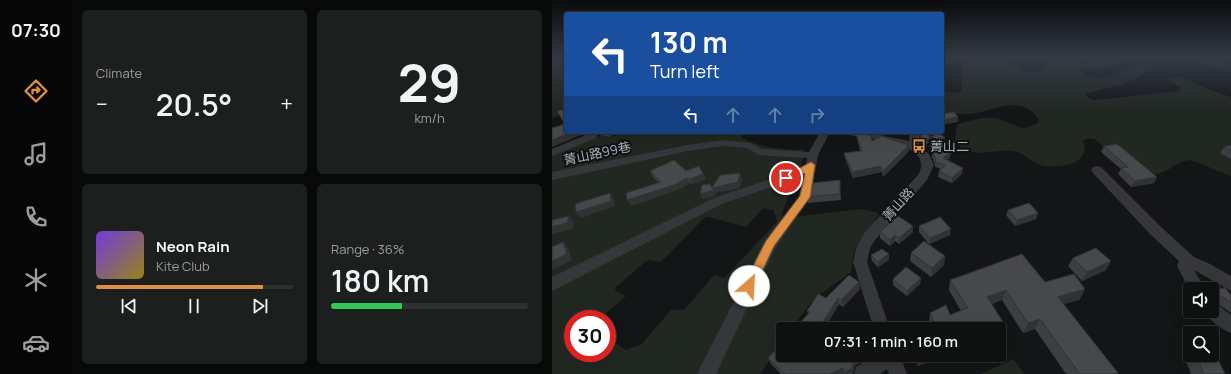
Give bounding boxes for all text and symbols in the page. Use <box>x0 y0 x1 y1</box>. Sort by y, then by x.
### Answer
text: 07:30 <box>11 18 61 42</box>
text: 130 m <box>650 23 728 61</box>
icon: left <box>584 28 636 80</box>
text: 29 <box>398 47 461 118</box>
text: Turn left <box>650 59 720 83</box>
text: Climate <box>96 64 142 82</box>
icon: directions <box>22 77 50 105</box>
text: 20.5° <box>156 84 232 125</box>
text: − <box>96 89 108 119</box>
text: + <box>280 89 293 119</box>
icon: left <box>680 104 702 126</box>
icon: ahead <box>722 104 744 126</box>
icon: ahead <box>764 104 786 126</box>
icon: right <box>806 104 828 126</box>
text: km/h <box>414 109 445 127</box>
street label: 菁山路99巷 <box>562 137 632 169</box>
place label: 菁山二 <box>930 137 969 155</box>
bus stop icon: 菁山二 <box>911 138 927 154</box>
icon: music <box>22 140 50 168</box>
pin <box>769 161 803 195</box>
icon: arrive <box>775 167 797 189</box>
street label: 菁山路 <box>878 183 918 225</box>
icon: phone <box>22 203 50 231</box>
text: Neon Rain <box>156 236 230 257</box>
text: Range · 36% <box>331 240 405 258</box>
text: Kite Club <box>156 257 210 275</box>
text: 180 km <box>331 260 429 301</box>
position arrow <box>728 265 770 307</box>
icon: climate <box>22 266 50 294</box>
map controls <box>1183 282 1219 362</box>
button: sound <box>1183 282 1219 318</box>
icon: previous <box>118 295 140 317</box>
icon: pause <box>183 295 205 317</box>
icon: next <box>249 295 271 317</box>
speed limit sign: 30 <box>564 310 616 362</box>
button: search <box>1183 326 1219 362</box>
icon: car <box>22 329 50 357</box>
text: 07:31 · 1 min · 160 m <box>824 331 958 352</box>

